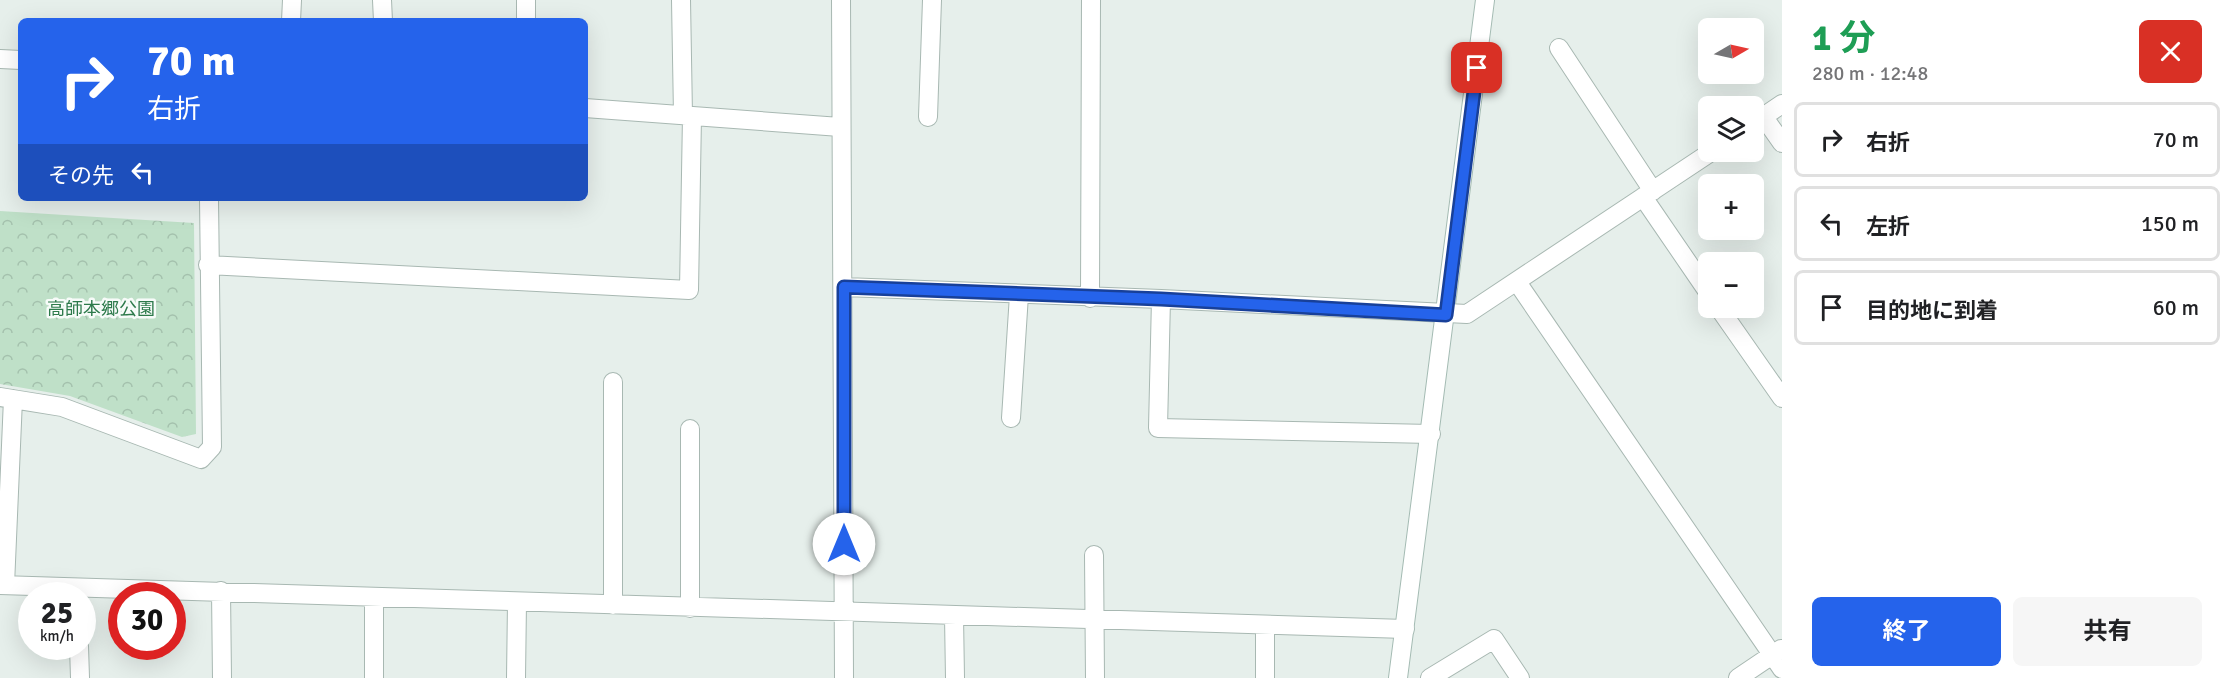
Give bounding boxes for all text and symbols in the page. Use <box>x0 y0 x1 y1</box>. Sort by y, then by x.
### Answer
text: 1 分 <box>1812 16 1875 61</box>
north arrow <box>1698 18 1764 84</box>
map controls <box>1698 18 1764 318</box>
button: close <box>2139 20 2202 83</box>
text: 70 m <box>147 36 236 87</box>
icon: right <box>48 42 126 120</box>
pin <box>1451 42 1502 93</box>
icon: arrive <box>1460 51 1493 84</box>
text: 280 m · 12:48 <box>1812 61 1928 86</box>
text: 右折 <box>147 93 201 126</box>
button: layers <box>1698 96 1764 162</box>
icon: right <box>1815 123 1848 156</box>
text: 70 m <box>2153 126 2199 153</box>
text: 右折 <box>1866 129 1910 156</box>
icon: left <box>126 156 159 189</box>
text: その先 <box>48 162 114 189</box>
button: + <box>1698 174 1764 240</box>
icon: left <box>1815 207 1848 240</box>
text: 150 m <box>2141 210 2199 237</box>
text: 左折 <box>1866 213 1910 240</box>
button: − <box>1698 252 1764 318</box>
icon: arrive <box>1815 291 1848 324</box>
text: 60 m <box>2153 294 2199 321</box>
text: 目的地に到着 <box>1866 297 1998 324</box>
park label: 高師本郷公園 <box>47 298 155 320</box>
position arrow <box>812 512 876 576</box>
speed limit sign: 30 <box>108 582 186 660</box>
text: 25 <box>41 595 73 632</box>
button: 終了 <box>1812 597 2001 666</box>
button: 共有 <box>2013 597 2202 666</box>
text: km/h <box>40 627 74 645</box>

